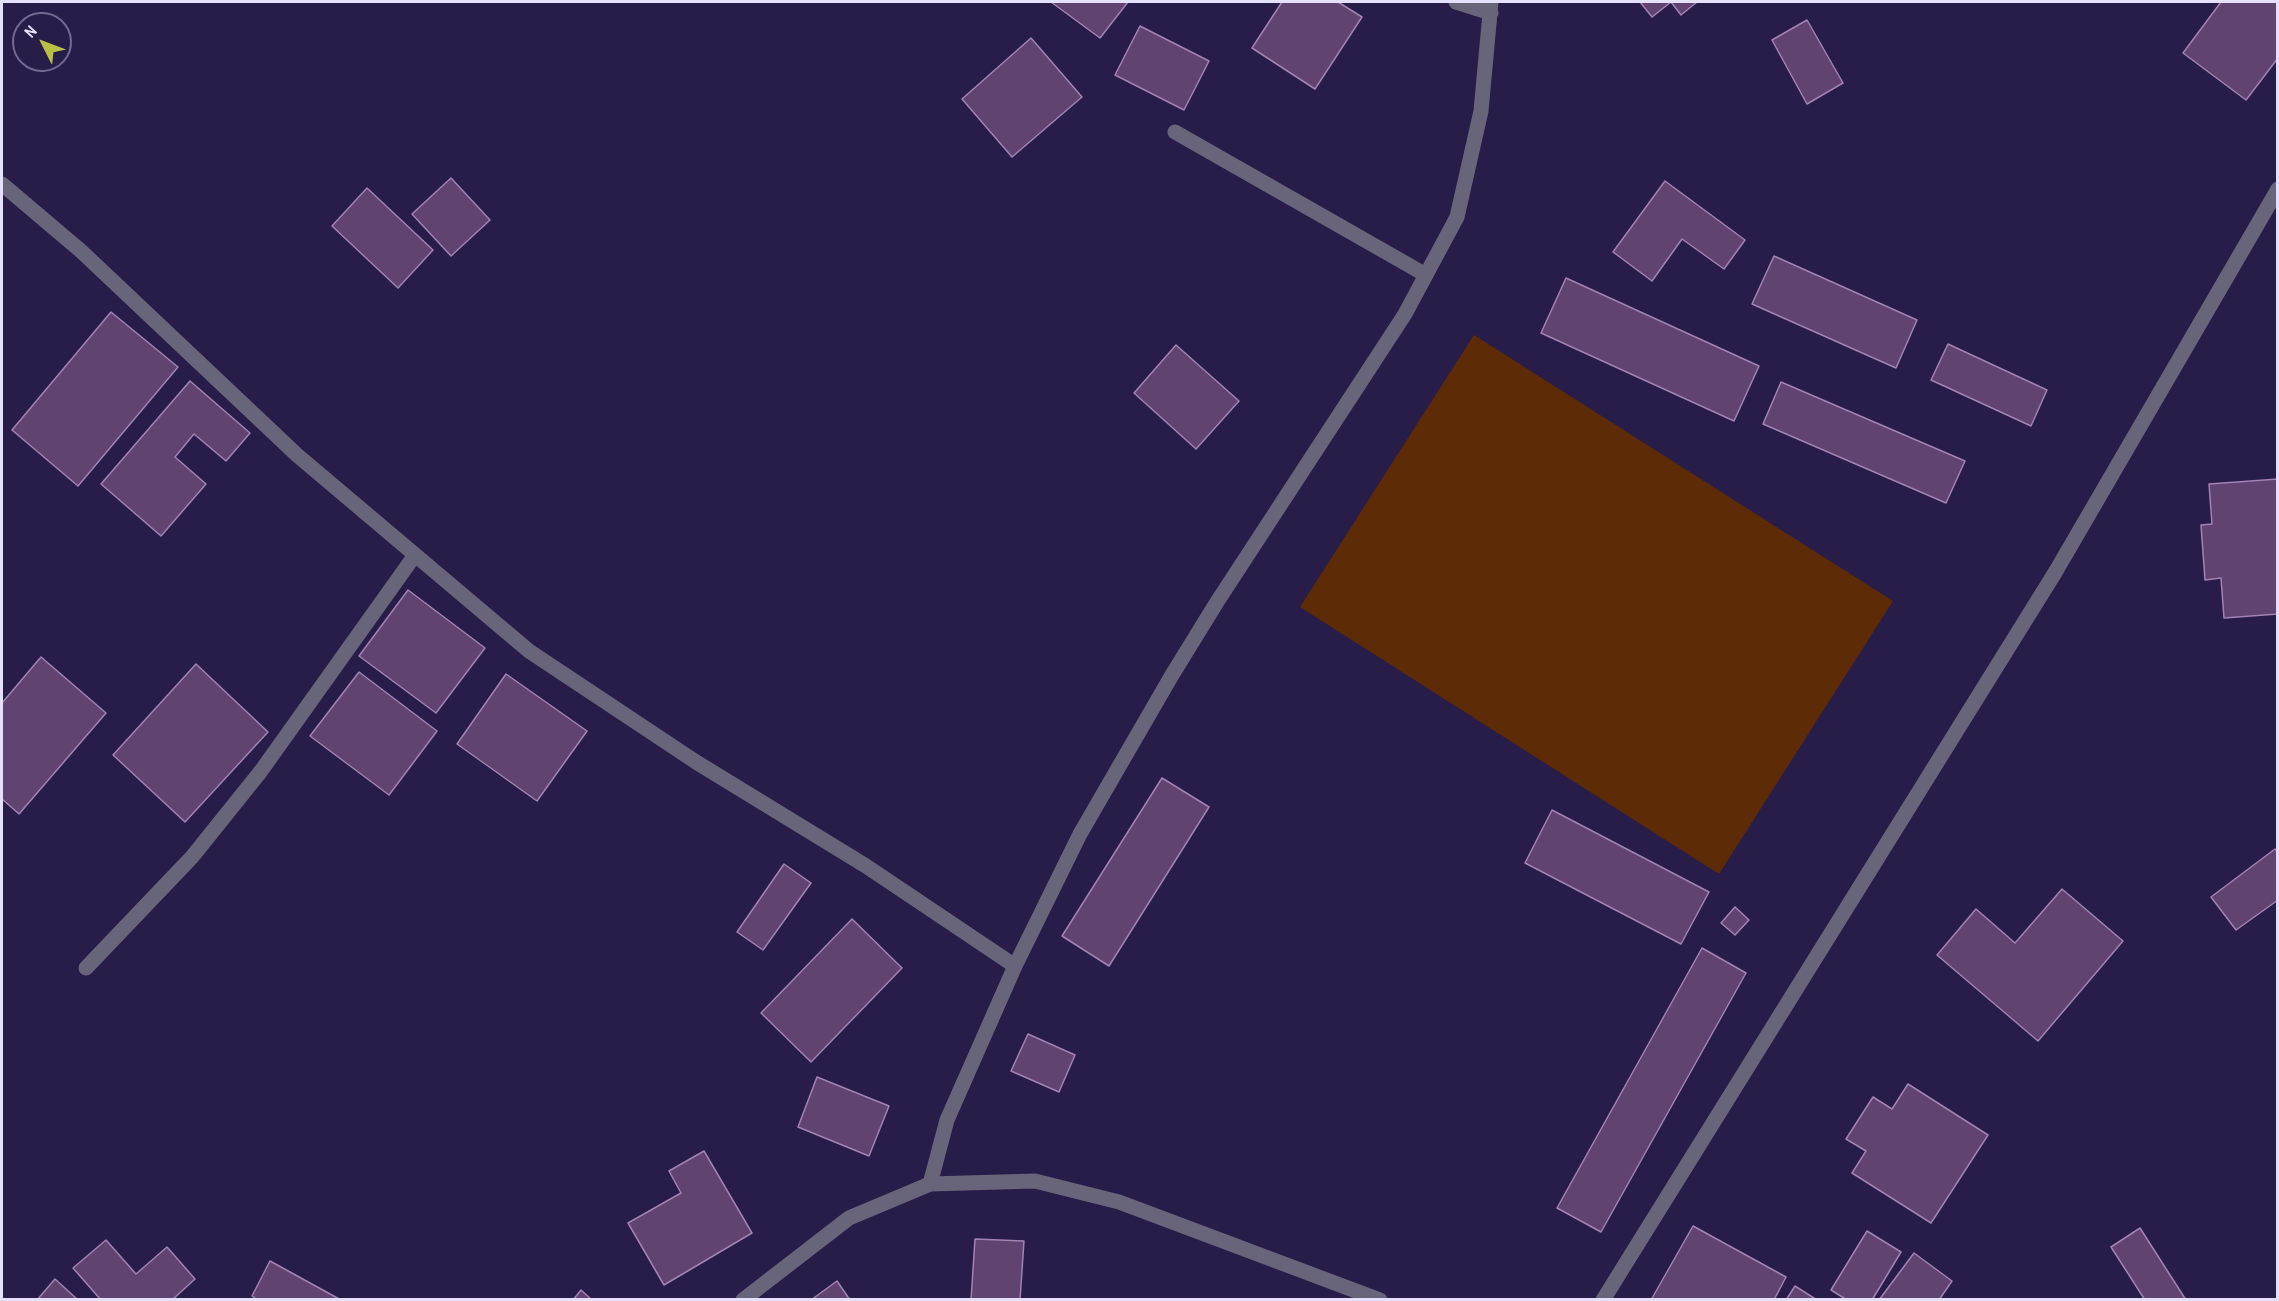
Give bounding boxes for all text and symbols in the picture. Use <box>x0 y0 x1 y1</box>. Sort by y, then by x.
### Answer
north arrow <box>12 12 72 72</box>
text: N <box>19 20 41 42</box>

